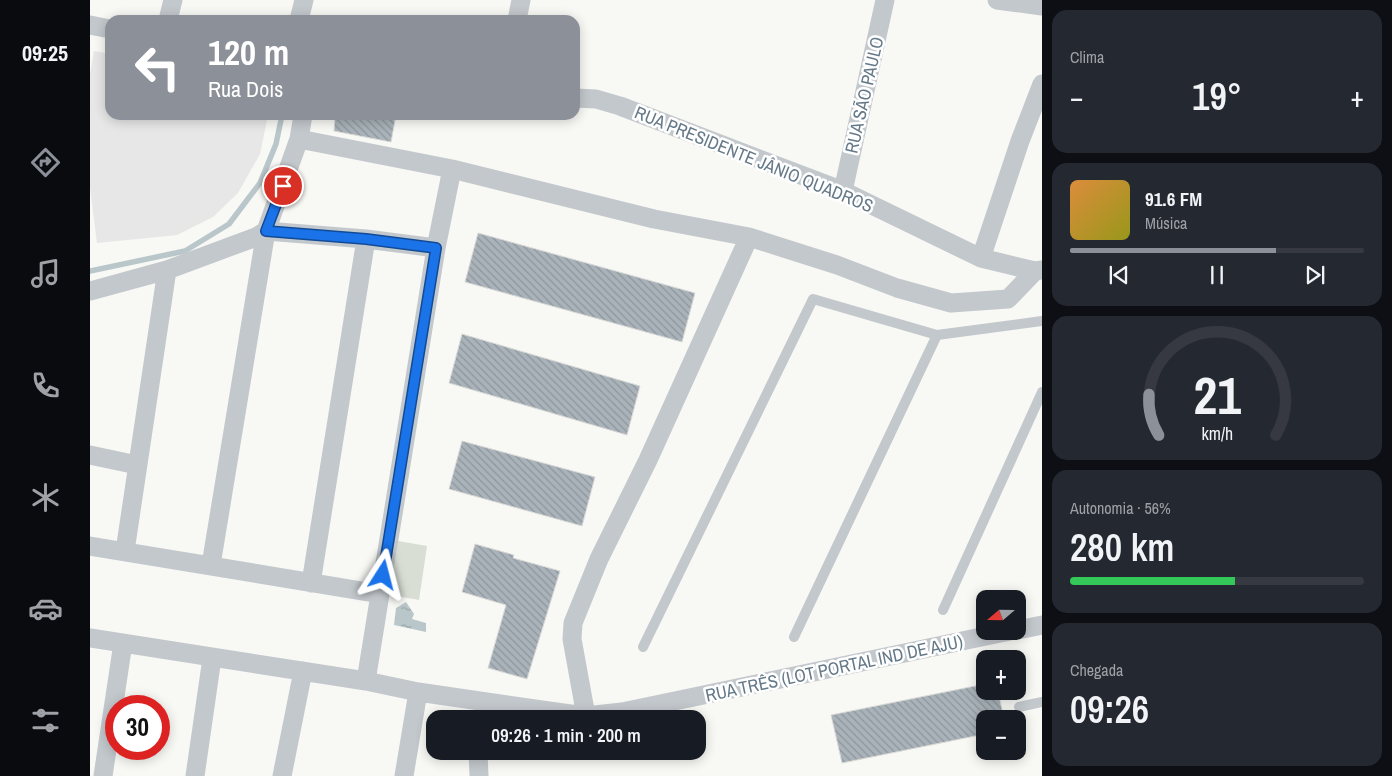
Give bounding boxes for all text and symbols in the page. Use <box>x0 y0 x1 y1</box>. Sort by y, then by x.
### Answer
text: 120 m <box>208 29 289 76</box>
street label: RUA SÃO PAULO <box>838 34 890 156</box>
icon: left <box>125 35 190 100</box>
text: 09:25 <box>22 38 68 68</box>
text: Clima <box>1070 46 1104 68</box>
text: 19° <box>1192 71 1242 122</box>
text: Rua Dois <box>208 74 283 104</box>
text: − <box>1070 78 1083 116</box>
text: + <box>1351 78 1364 116</box>
street label: RUA PRESIDENTE JÂNIO QUADROS <box>631 100 877 218</box>
icon: directions <box>28 145 63 180</box>
pin <box>262 165 304 207</box>
icon: arrive <box>269 172 297 200</box>
text: 91.6 FM <box>1145 186 1202 212</box>
text: Música <box>1145 212 1187 234</box>
icon: music <box>28 256 63 291</box>
icon: previous <box>1105 261 1133 289</box>
icon: pause <box>1203 261 1231 289</box>
icon: next <box>1301 261 1329 289</box>
text: 21 <box>1193 360 1241 430</box>
icon: phone <box>28 368 63 403</box>
text: km/h <box>1201 422 1233 446</box>
icon: climate <box>28 480 63 515</box>
text: Autonomia · 56% <box>1070 497 1171 519</box>
text: 280 km <box>1070 522 1174 573</box>
position arrow <box>356 548 408 600</box>
north arrow <box>976 590 1026 640</box>
map controls <box>976 590 1026 760</box>
icon: car <box>28 591 63 626</box>
street label: RUA TRÊS (LOT PORTAL IND DE AJU) <box>703 628 965 708</box>
button: + <box>976 650 1026 700</box>
text: Chegada <box>1070 659 1123 681</box>
text: 09:26 <box>1070 684 1149 735</box>
speed limit sign: 30 <box>105 695 170 760</box>
icon: filters <box>28 703 63 738</box>
button: − <box>976 710 1026 760</box>
text: 09:26 · 1 min · 200 m <box>491 722 641 748</box>

